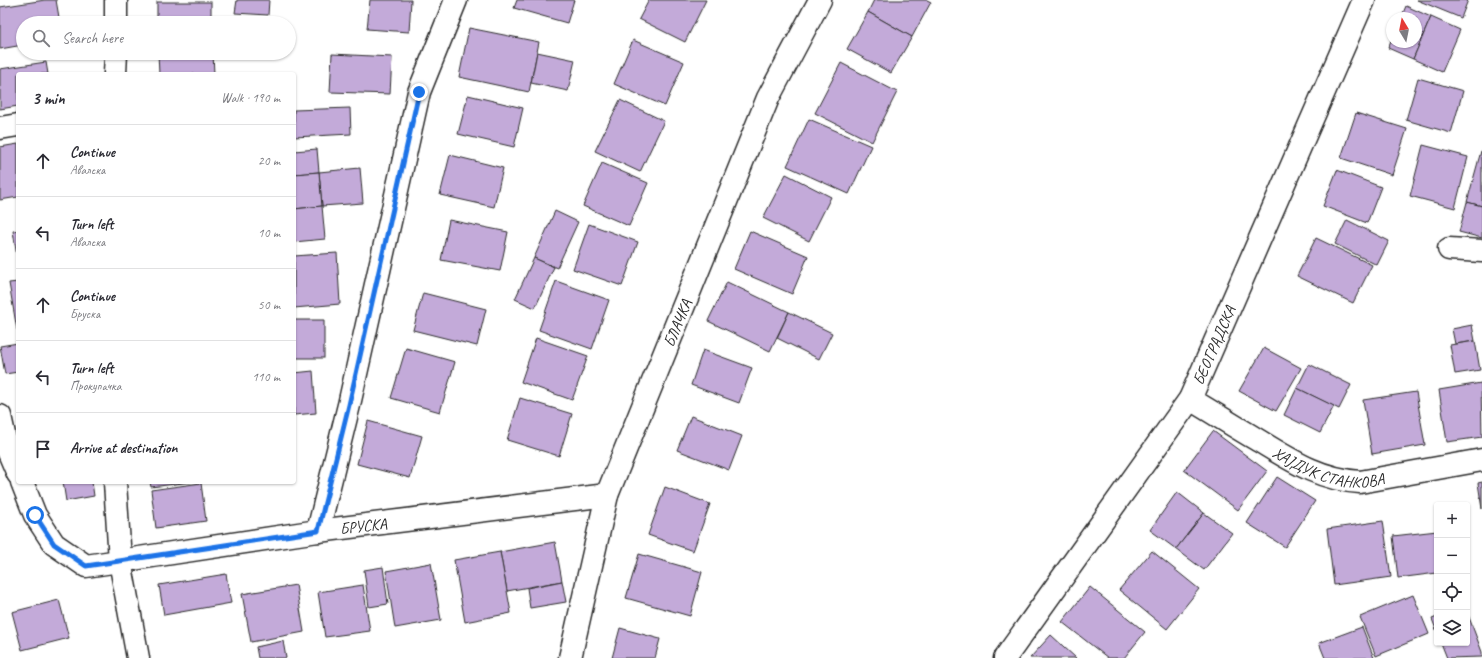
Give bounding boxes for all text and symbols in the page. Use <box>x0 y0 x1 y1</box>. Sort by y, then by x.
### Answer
north arrow <box>1386 12 1422 48</box>
search box <box>16 16 296 60</box>
icon: search <box>30 27 52 49</box>
text: Search here <box>62 29 123 48</box>
route end <box>410 83 428 101</box>
text: 3 min <box>32 88 65 109</box>
text: Walk · 190 m <box>221 90 280 106</box>
text: Continue <box>70 143 115 162</box>
icon: ahead <box>32 150 54 172</box>
text: 20 m <box>258 153 280 169</box>
text: Авалска <box>70 162 105 178</box>
text: Turn left <box>70 215 113 234</box>
icon: left <box>32 222 54 244</box>
text: 10 m <box>258 225 280 241</box>
text: Авалска <box>70 234 105 250</box>
text: Continue <box>70 287 115 306</box>
icon: ahead <box>32 294 54 316</box>
street label: БЛАЧКА <box>659 296 697 350</box>
text: 50 m <box>258 297 280 313</box>
street label: БЕОГРАДСКА <box>1188 302 1241 388</box>
text: Бруска <box>70 306 100 322</box>
text: Turn left <box>70 359 113 378</box>
icon: left <box>32 366 54 388</box>
text: 110 m <box>252 369 280 385</box>
text: Прокупачка <box>70 378 121 394</box>
icon: arrive <box>32 438 54 460</box>
text: Arrive at destination <box>70 439 177 458</box>
street label: ХАЈДУК СТАНКОВА <box>1269 443 1387 493</box>
map controls <box>1434 502 1470 646</box>
button: + <box>1434 502 1470 538</box>
route start <box>26 506 44 524</box>
street label: БРУСКА <box>339 513 389 539</box>
button: − <box>1434 538 1470 574</box>
button: locate <box>1434 574 1470 610</box>
button: layers <box>1434 610 1470 646</box>

